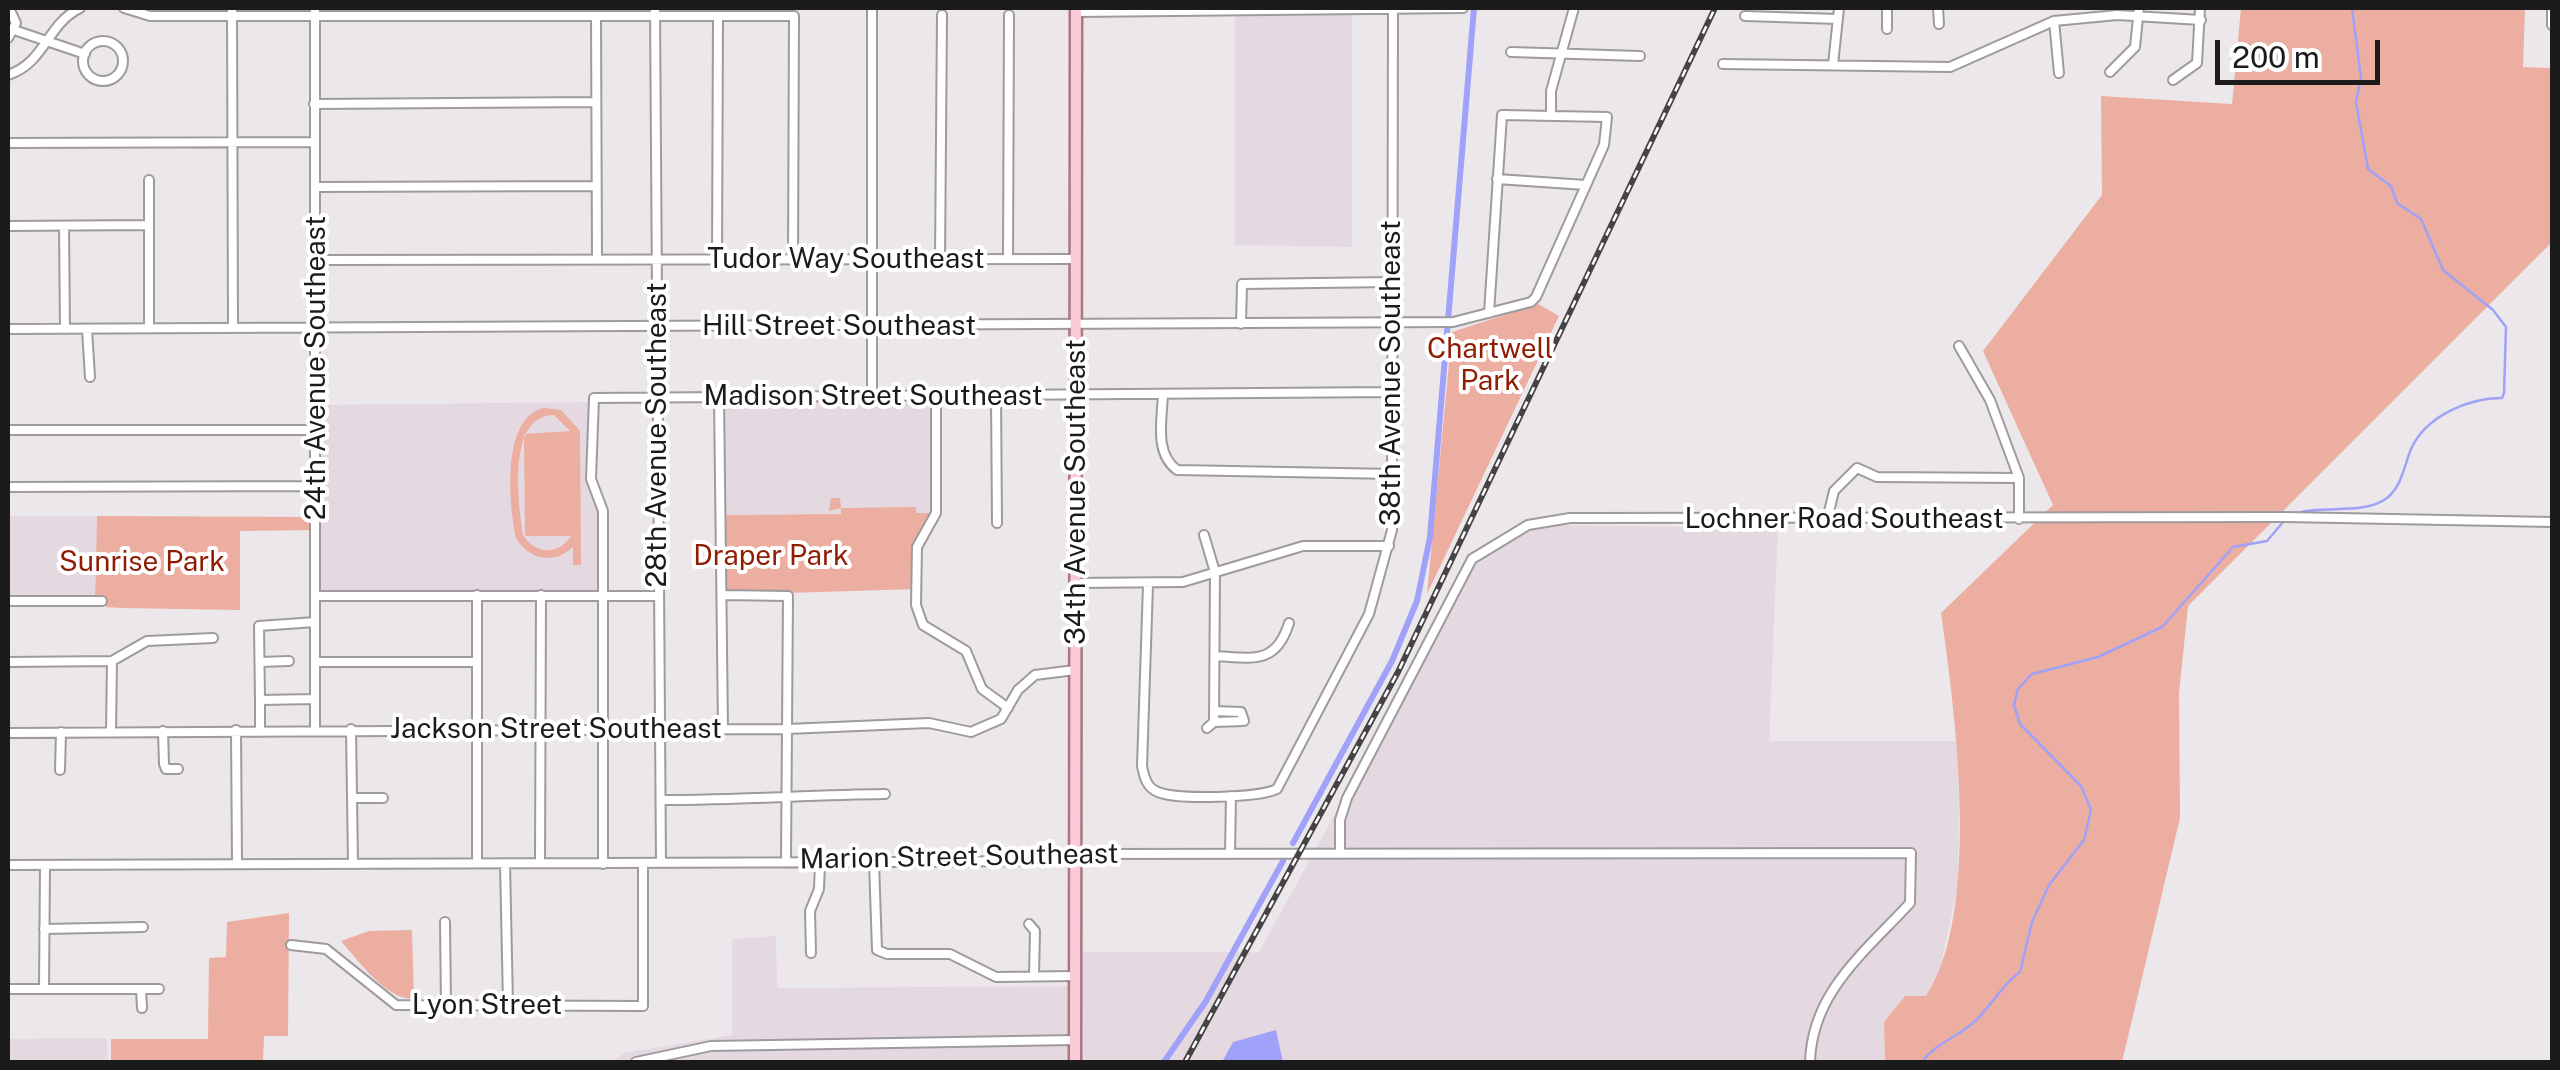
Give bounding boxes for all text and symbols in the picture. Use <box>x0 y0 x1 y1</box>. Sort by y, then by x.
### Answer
scale bar <box>2220 20 2385 82</box>
text: 200 m <box>2232 39 2320 75</box>
street label: 24th Avenue Southeast <box>299 216 333 520</box>
street label: 38th Avenue Southeast <box>1374 220 1408 526</box>
street label: Tudor Way Southeast <box>707 242 985 276</box>
street label: 28th Avenue Southeast <box>640 282 674 588</box>
street label: Hill Street Southeast <box>702 309 976 343</box>
park label: Chartwell Park <box>1427 332 1553 398</box>
street label: 34th Avenue Southeast <box>1059 339 1093 645</box>
street label: Madison Street Southeast <box>703 379 1043 413</box>
street label: Lochner Road Southeast <box>1684 502 2004 536</box>
park label: Draper Park <box>693 539 849 573</box>
park label: Sunrise Park <box>59 545 225 579</box>
street label: Jackson Street Southeast <box>390 712 722 746</box>
street label: Marion Street Southeast <box>799 837 1119 877</box>
street label: Lyon Street <box>412 988 562 1022</box>

